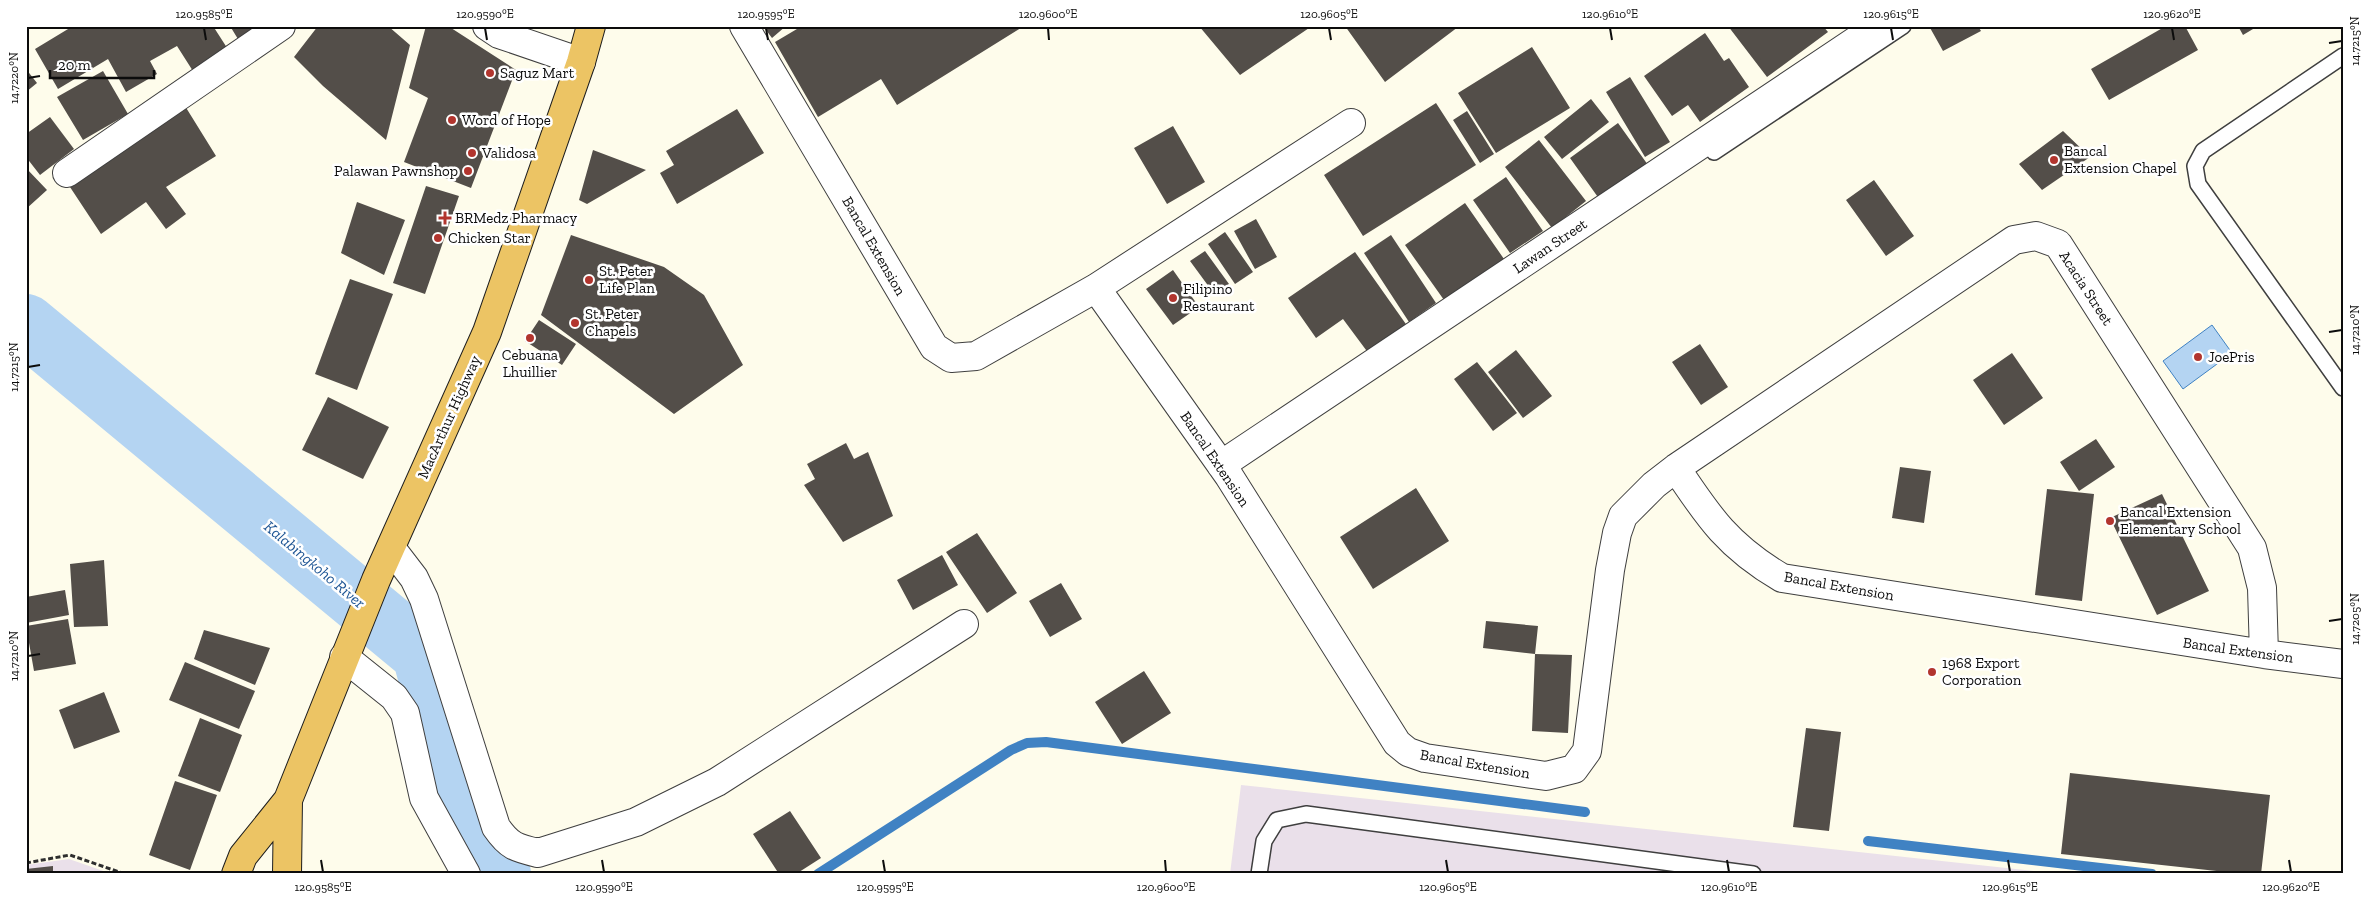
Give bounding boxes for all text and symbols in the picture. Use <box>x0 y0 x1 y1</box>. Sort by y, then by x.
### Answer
text: 120.9585°E <box>175 7 233 21</box>
text: 120.9590°E <box>456 7 514 21</box>
text: 120.9595°E <box>738 7 794 21</box>
text: 120.9600°E <box>1019 7 1077 21</box>
text: 120.9605°E <box>1300 7 1358 21</box>
text: 120.9610°E <box>1582 7 1638 21</box>
text: 120.9615°E <box>1863 7 1919 21</box>
text: 120.9620°E <box>2143 7 2201 21</box>
text: 14.7215°N <box>2348 16 2362 66</box>
scale bar <box>50 48 154 80</box>
text: 14.7220°N <box>7 52 21 104</box>
text: 20 m <box>58 56 91 74</box>
place label: Saguz Mart <box>500 64 575 82</box>
marker: Saguz Mart <box>484 67 496 79</box>
place label: Word of Hope <box>462 111 551 129</box>
marker: Word of Hope <box>446 114 458 126</box>
place label: Bancal Extension Chapel <box>2064 142 2177 177</box>
place label: Validosa <box>481 144 536 162</box>
marker: Validosa <box>466 147 478 159</box>
marker: Bancal Extension Chapel <box>2048 154 2060 166</box>
place label: Palawan Pawnshop <box>334 162 458 180</box>
marker: Palawan Pawnshop <box>462 165 474 177</box>
street label: Bancal Extension <box>838 193 910 299</box>
place label: BRMedz Pharmacy <box>455 209 578 227</box>
marker: BRMedz Pharmacy <box>439 212 451 224</box>
street label: Lawan Street <box>1510 214 1591 277</box>
place label: Chicken Star <box>448 229 531 247</box>
marker: Chicken Star <box>432 232 444 244</box>
street label: Acacia Street <box>2055 247 2117 329</box>
place label: St. Peter Life Plan <box>599 262 655 297</box>
marker: St. Peter Life Plan <box>583 274 595 286</box>
place label: Filipino Restaurant <box>1183 280 1255 315</box>
marker: Filipino Restaurant <box>1167 292 1179 304</box>
place label: St. Peter Chapels <box>585 305 639 340</box>
text: 14.7210°N <box>2348 305 2362 355</box>
marker: St. Peter Chapels <box>569 317 581 329</box>
marker: Cebuana Lhuillier <box>524 332 536 344</box>
text: 14.7215°N <box>7 342 21 392</box>
place label: Cebuana Lhuillier <box>502 346 558 381</box>
place label: JoePris <box>2208 348 2255 366</box>
marker: JoePris <box>2192 351 2204 363</box>
street label: MacArthur Highway <box>414 352 484 481</box>
street label: Bancal Extension <box>1176 408 1254 510</box>
place label: Bancal Extension Elementary School <box>2120 503 2241 538</box>
marker: Bancal Extension Elementary School <box>2104 515 2116 527</box>
water label: Kalabingkoho River <box>260 517 369 612</box>
street label: Bancal Extension <box>1783 567 1896 605</box>
text: 14.7205°N <box>2348 593 2362 645</box>
text: 14.7210°N <box>7 631 21 681</box>
street label: Bancal Extension <box>2182 633 2295 667</box>
place label: 1968 Export Corporation <box>1942 654 2022 689</box>
marker: 1968 Export Corporation <box>1926 666 1938 678</box>
street label: Bancal Extension <box>1419 745 1532 783</box>
text: 120.9585°E <box>294 880 352 894</box>
text: 120.9590°E <box>575 880 633 894</box>
text: 120.9595°E <box>857 880 913 894</box>
text: 120.9600°E <box>1137 880 1195 894</box>
text: 120.9605°E <box>1419 880 1477 894</box>
text: 120.9610°E <box>1701 880 1757 894</box>
text: 120.9615°E <box>1982 880 2038 894</box>
text: 120.9620°E <box>2262 880 2320 894</box>

